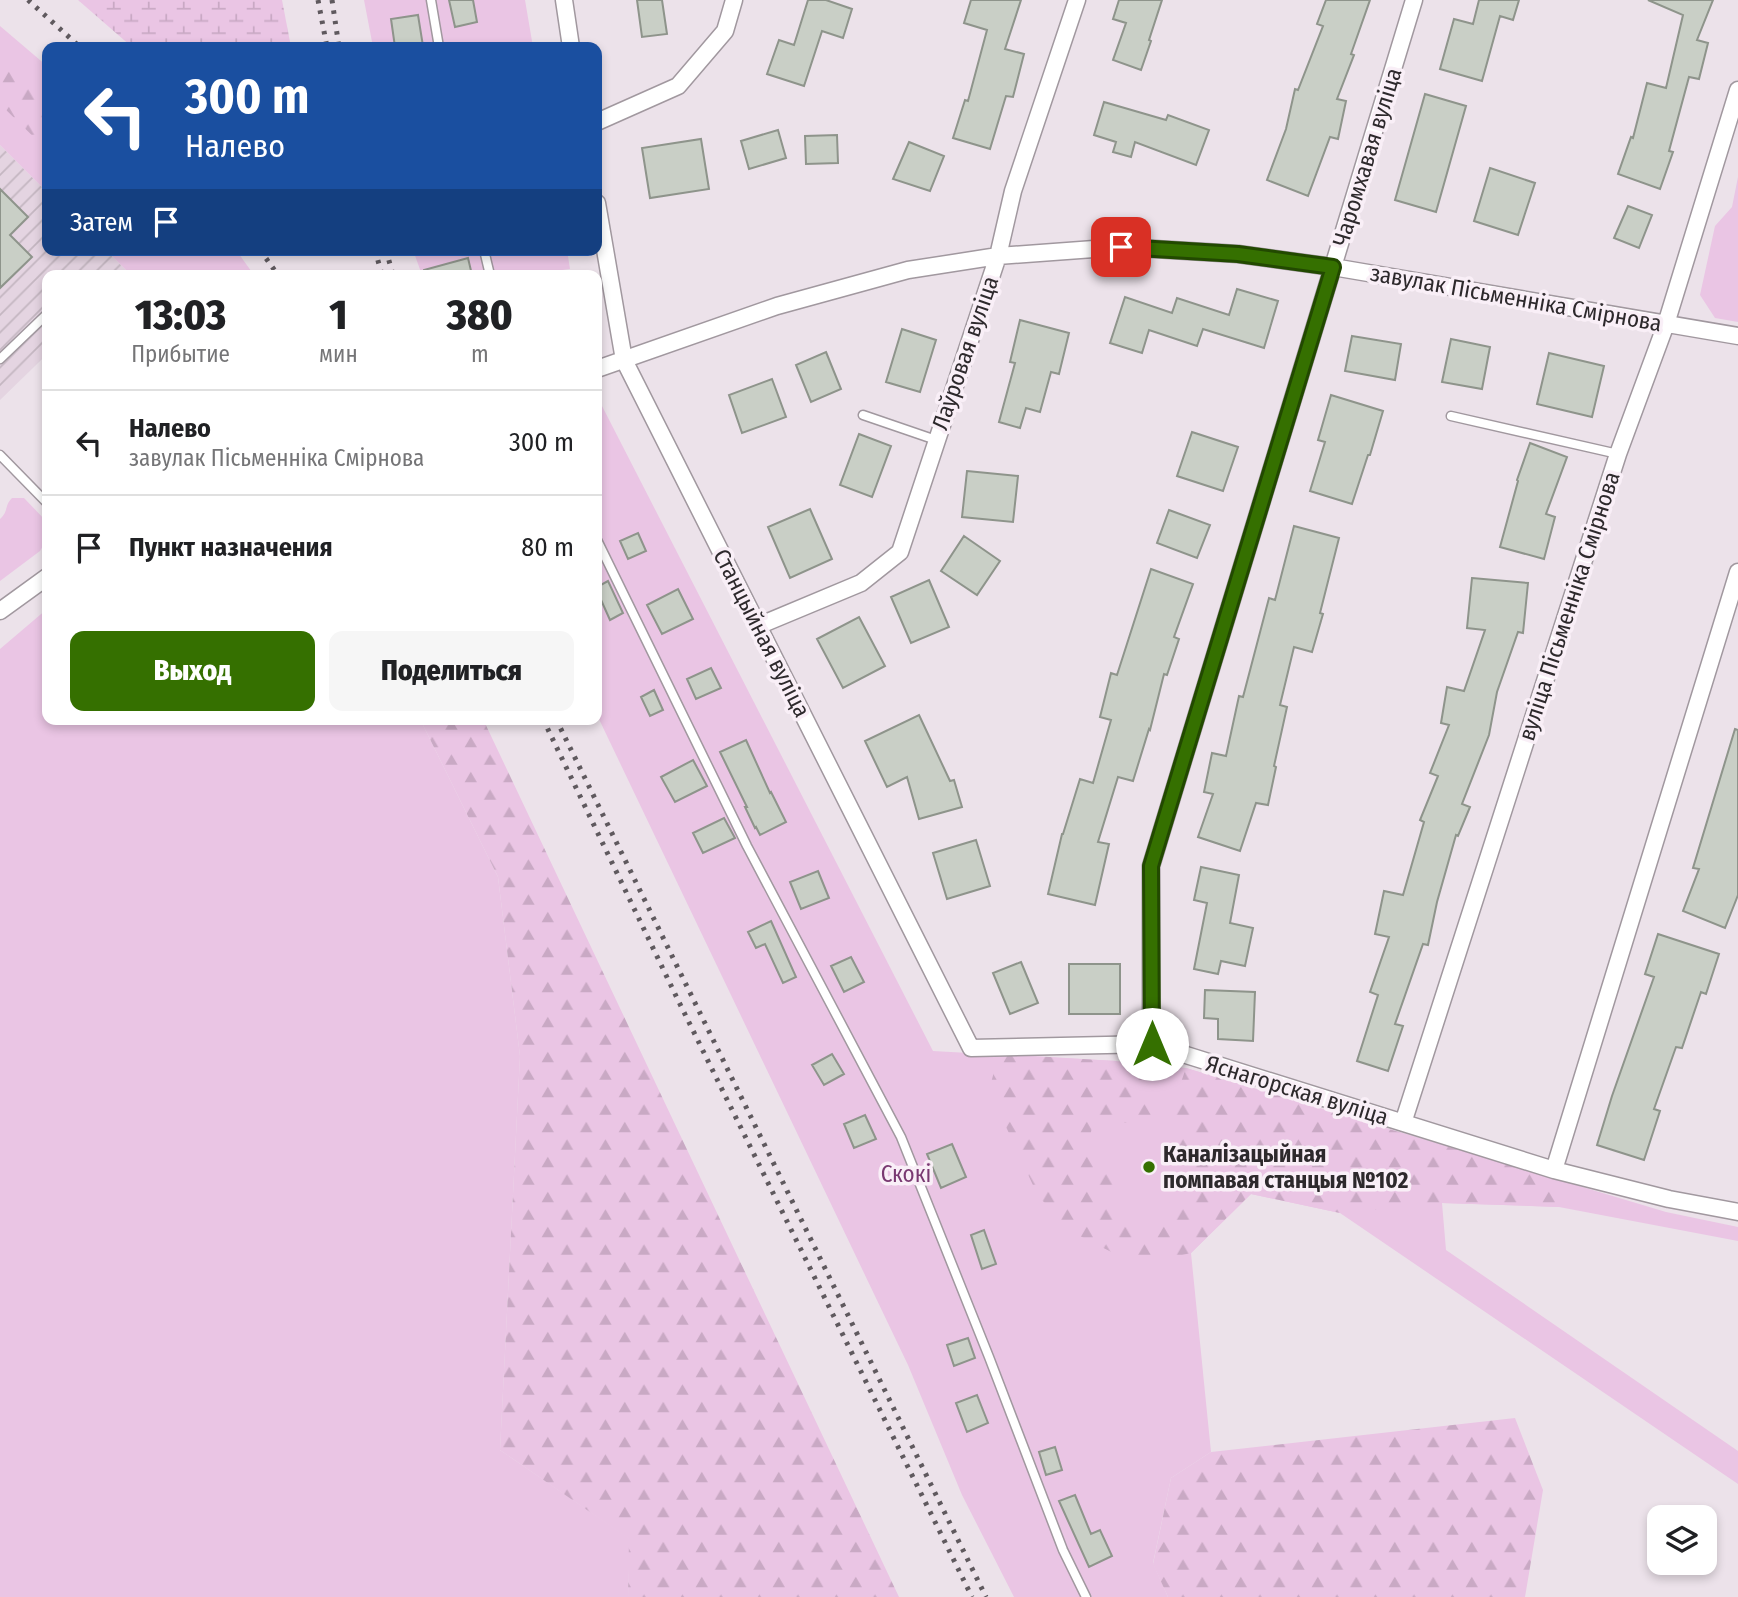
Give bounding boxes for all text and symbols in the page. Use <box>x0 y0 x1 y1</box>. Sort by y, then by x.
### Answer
street label: Чаромхавая вуліца <box>1327 64 1407 250</box>
text: 300 m <box>185 67 309 126</box>
icon: left <box>70 70 161 161</box>
text: Налево <box>185 127 285 165</box>
icon: arrive <box>147 203 185 241</box>
text: Затем <box>70 207 133 238</box>
pin <box>1091 217 1151 277</box>
icon: arrive <box>1102 228 1140 266</box>
street label: завулак Пісьменніка Смірнова <box>1368 259 1664 337</box>
street label: Лаўровая вуліца <box>926 272 1004 434</box>
text: 13:03 <box>135 290 226 340</box>
text: 1 <box>329 290 347 340</box>
text: 380 <box>447 290 513 340</box>
text: Прибытие <box>131 340 230 368</box>
text: мин <box>319 340 358 368</box>
text: m <box>471 340 489 368</box>
text: Налево <box>129 413 211 444</box>
icon: left <box>70 424 108 462</box>
text: 300 m <box>509 427 574 458</box>
text: завулак Пісьменніка Смірнова <box>129 444 424 472</box>
street label: вуліца Пісьменніка Смірнова <box>1512 468 1626 744</box>
icon: arrive <box>70 529 108 567</box>
text: Пункт назначения <box>129 532 333 563</box>
text: 80 m <box>521 532 574 563</box>
street label: Станцыйная вуліца <box>708 544 816 722</box>
button: Выход <box>70 631 315 711</box>
button: Поделиться <box>329 631 574 711</box>
position arrow <box>1115 1007 1189 1081</box>
street label: Яснагорская вуліца <box>1202 1049 1392 1131</box>
place label: Каналізацыйная помпавая станцыя №102 <box>1163 1140 1409 1194</box>
marker: Каналізацыйная помпавая станцыя №102 <box>1141 1159 1157 1175</box>
park label: Скокі <box>881 1160 931 1188</box>
map controls <box>1647 1505 1717 1575</box>
button: layers <box>1647 1505 1717 1575</box>

